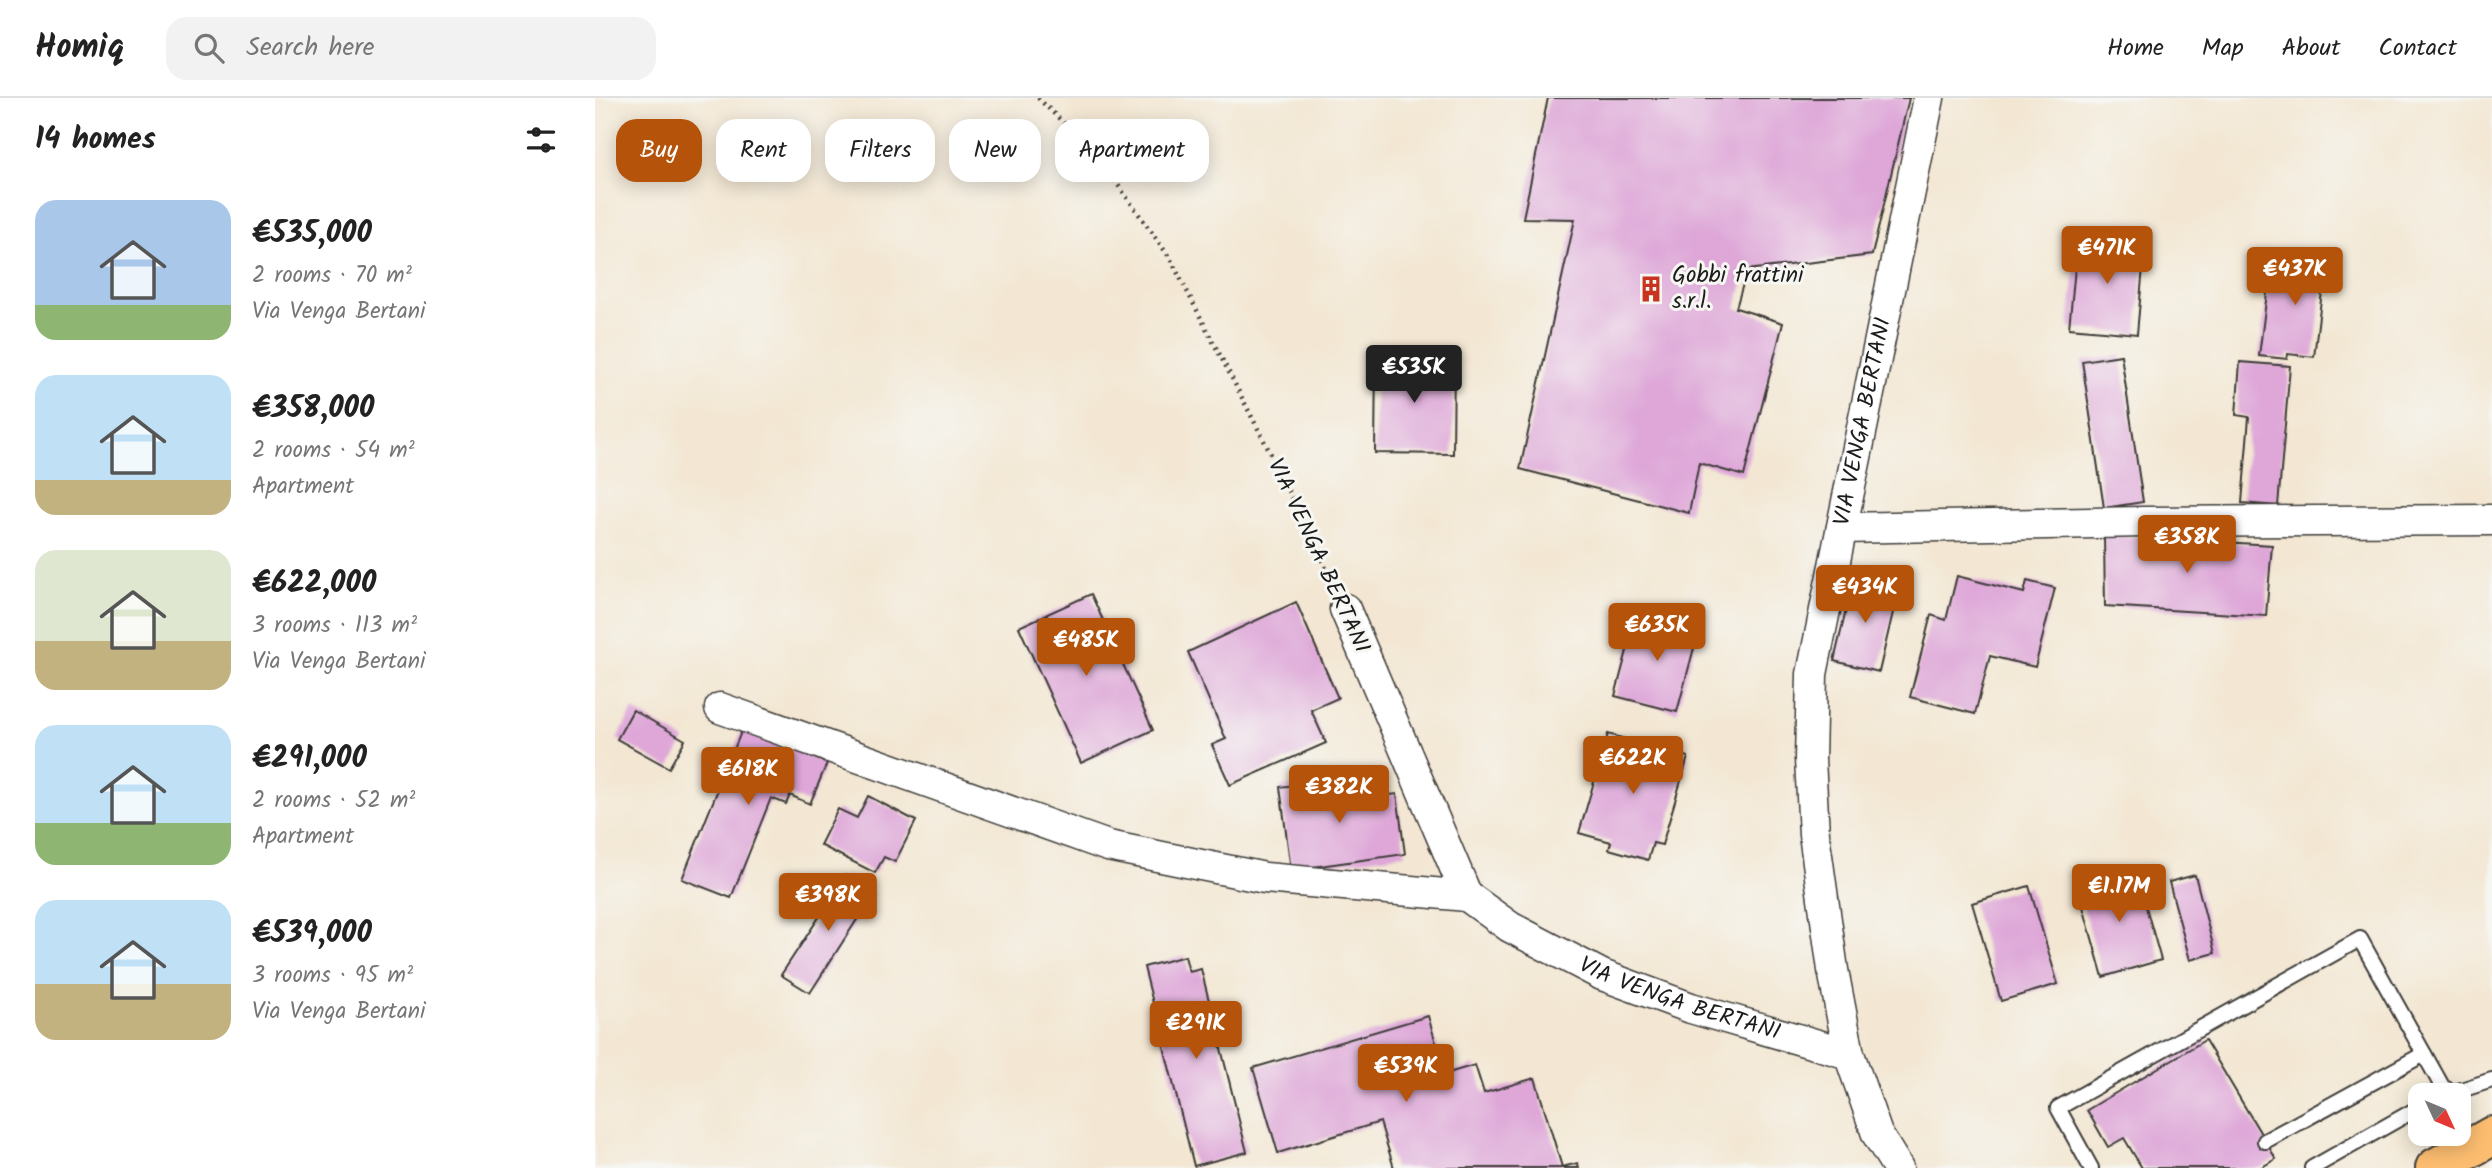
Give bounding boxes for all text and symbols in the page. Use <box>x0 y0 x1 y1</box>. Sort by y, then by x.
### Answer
search box <box>166 17 656 80</box>
text: Homiq <box>35 22 124 75</box>
text: Search here <box>246 27 374 69</box>
icon: search <box>190 29 228 67</box>
text: Home <box>2107 29 2164 68</box>
text: Map <box>2202 29 2244 68</box>
text: About <box>2282 29 2340 68</box>
text: Contact <box>2378 29 2457 68</box>
text: 14 homes <box>35 116 156 164</box>
chip: Buy <box>616 119 702 182</box>
chip: Rent <box>716 119 811 182</box>
chip: Filters <box>825 119 935 182</box>
chip: New <box>949 119 1041 182</box>
chip: Apartment <box>1055 119 1209 182</box>
icon: filters <box>522 121 560 159</box>
text: €535,000 <box>252 210 372 258</box>
pin: €471K <box>2058 226 2156 286</box>
icon: home <box>91 228 175 312</box>
text: €471K <box>2078 231 2136 267</box>
pin: €437K <box>2246 248 2344 307</box>
text: €437K <box>2263 252 2327 288</box>
text: 2 rooms · 70 m² <box>252 258 412 294</box>
place label: Gobbi frattini s.r.l. <box>1672 258 1805 320</box>
building icon: Gobbi frattini s.r.l. <box>1636 274 1666 304</box>
text: Via Venga Bertani <box>252 294 426 330</box>
street label: VIA VENGA BERTANI <box>1825 314 1902 529</box>
pin: €535K <box>1365 345 1463 405</box>
text: €535K <box>1382 350 1446 386</box>
text: €358,000 <box>252 385 374 433</box>
icon: home <box>91 403 175 487</box>
text: 2 rooms · 54 m² <box>252 433 415 469</box>
street label: VIA VENGA BERTANI <box>1257 452 1379 660</box>
text: Apartment <box>252 469 354 505</box>
pin: €358K <box>2138 516 2236 575</box>
text: €358K <box>2154 520 2220 556</box>
text: €622,000 <box>252 560 376 608</box>
pin: €434K <box>1816 566 1914 625</box>
text: €434K <box>1832 570 1898 606</box>
icon: home <box>91 578 175 662</box>
pin: €635K <box>1608 603 1706 663</box>
text: 3 rooms · 113 m² <box>252 608 417 644</box>
text: €635K <box>1624 608 1690 644</box>
pin: €485K <box>1037 618 1135 678</box>
text: €485K <box>1053 623 1119 659</box>
text: Via Venga Bertani <box>252 644 426 680</box>
text: €291,000 <box>252 735 367 783</box>
pin: €622K <box>1584 736 1682 796</box>
text: €622K <box>1599 741 1667 777</box>
pin: €618K <box>699 748 797 807</box>
text: €618K <box>717 752 779 788</box>
icon: home <box>91 753 175 837</box>
pin: €382K <box>1290 766 1388 825</box>
text: €382K <box>1305 770 1373 806</box>
text: 2 rooms · 52 m² <box>252 783 415 819</box>
text: Apartment <box>252 819 354 855</box>
pin: €1.17M <box>2062 864 2176 924</box>
text: €1.17M <box>2088 869 2150 905</box>
pin: €398K <box>779 874 877 933</box>
text: €398K <box>795 878 861 914</box>
text: €539,000 <box>252 910 372 958</box>
icon: home <box>91 928 175 1012</box>
street label: VIA VENGA BERTANI <box>1572 948 1785 1051</box>
text: 3 rooms · 95 m² <box>252 958 413 994</box>
text: Via Venga Bertani <box>252 994 426 1030</box>
pin: €291K <box>1147 1002 1245 1061</box>
text: €291K <box>1166 1006 1226 1042</box>
pin: €539K <box>1357 1044 1455 1104</box>
text: €539K <box>1374 1049 1438 1085</box>
north arrow <box>2408 1083 2471 1146</box>
map controls <box>2408 1083 2471 1146</box>

